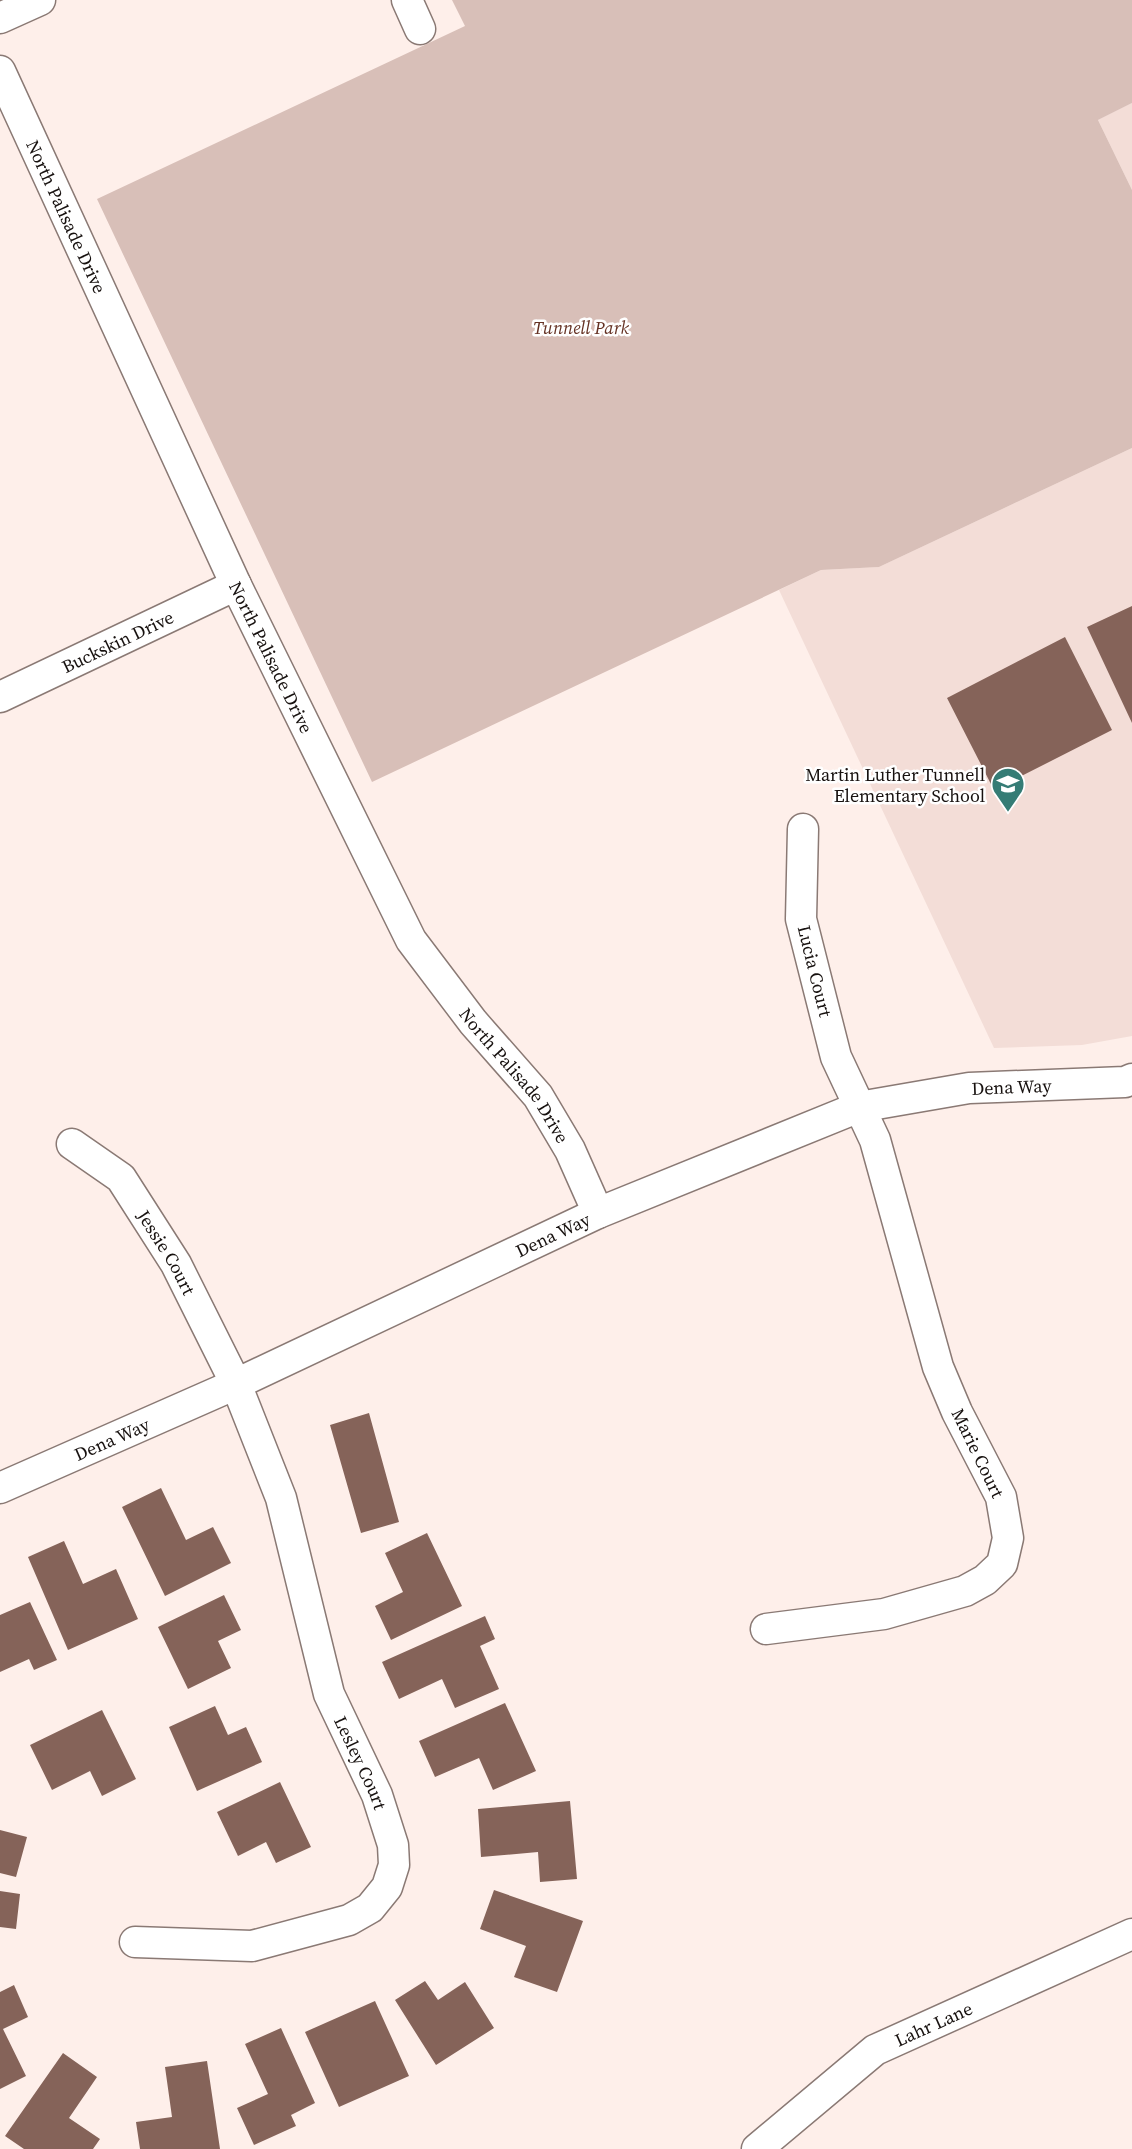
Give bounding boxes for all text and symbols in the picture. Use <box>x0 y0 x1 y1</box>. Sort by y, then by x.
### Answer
street label: North Palisade Drive <box>21 136 113 297</box>
park label: Tunnell Park <box>533 315 630 340</box>
street label: North Palisade Drive <box>224 577 320 737</box>
street label: Buckskin Drive <box>57 604 177 678</box>
place label: Martin Luther Tunnell Elementary School <box>805 762 985 808</box>
school or university icon: Martin Luther Tunnell Elementary School <box>990 766 1026 813</box>
street label: Lucia Court <box>792 923 838 1020</box>
street label: North Palisade Drive <box>454 1002 576 1148</box>
street label: Dena Way <box>971 1072 1053 1100</box>
street label: Jessie Court <box>131 1204 202 1299</box>
street label: Dena Way <box>511 1206 595 1263</box>
street label: Marie Court <box>946 1404 1010 1502</box>
street label: Dena Way <box>70 1411 154 1466</box>
street label: Lesley Court <box>329 1712 393 1813</box>
street label: Lahr Lane <box>891 1995 976 2052</box>

